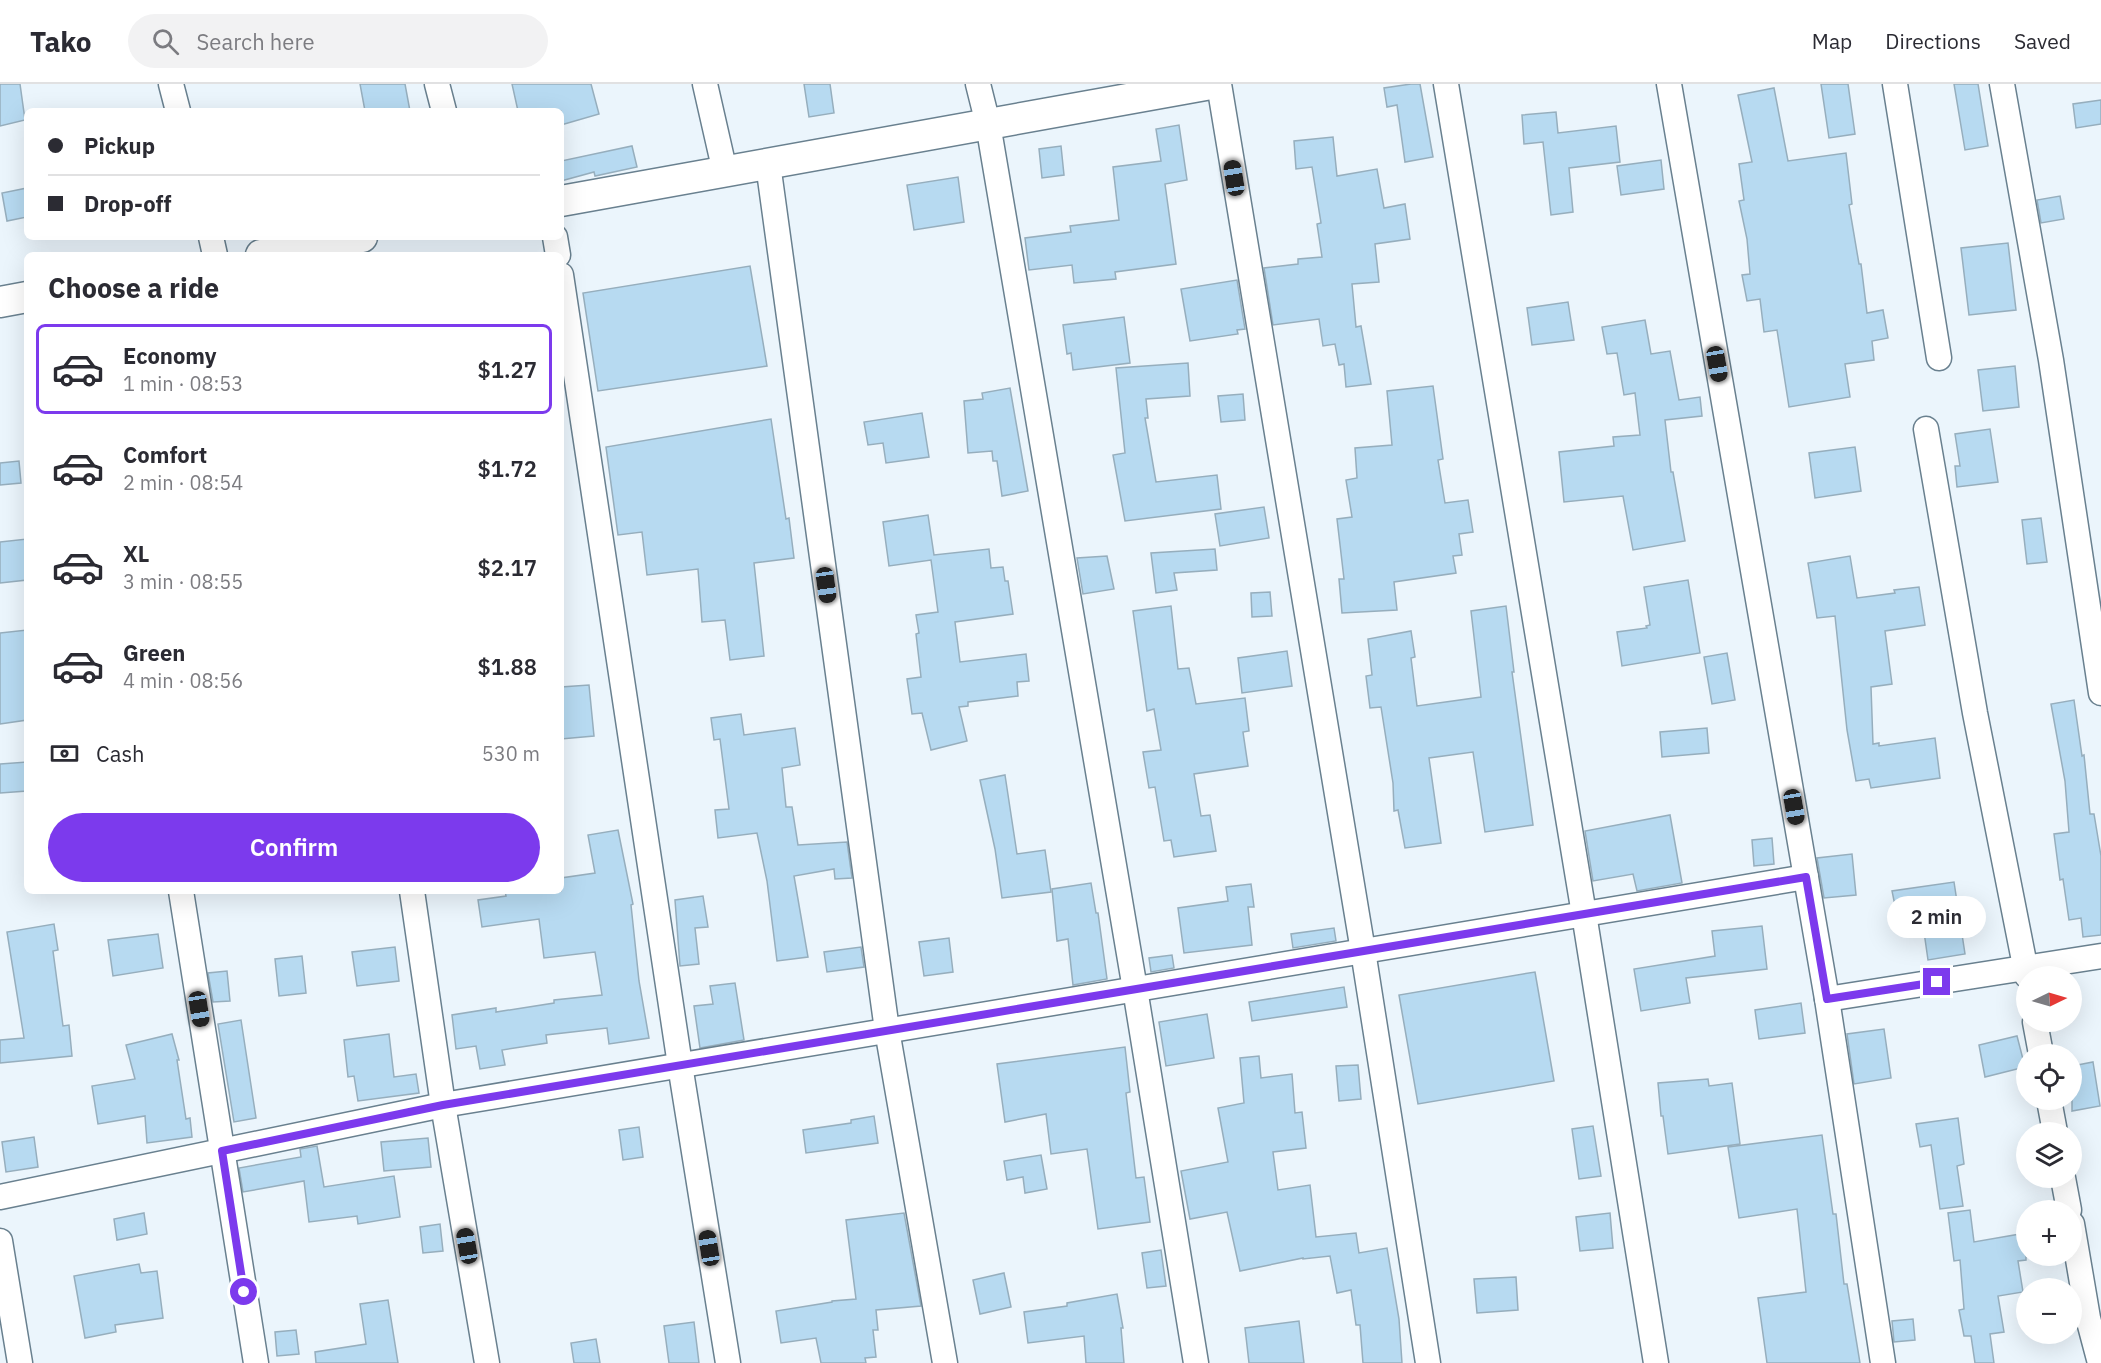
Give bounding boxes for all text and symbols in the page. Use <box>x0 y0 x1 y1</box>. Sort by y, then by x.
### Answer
search box <box>128 14 548 68</box>
text: Tako <box>30 23 92 60</box>
icon: search <box>149 25 182 58</box>
text: Search here <box>197 27 314 56</box>
text: Map <box>1812 27 1852 55</box>
text: Directions <box>1885 27 1981 55</box>
text: Saved <box>2014 27 2071 55</box>
text: Pickup <box>84 131 155 160</box>
car <box>1222 159 1246 197</box>
text: Drop-off <box>84 189 171 218</box>
text: Choose a ride <box>48 270 219 305</box>
text: Economy <box>123 341 217 370</box>
icon: car <box>51 342 105 396</box>
car <box>1705 345 1729 383</box>
text: $1.27 <box>478 355 537 384</box>
text: 1 min · 08:53 <box>123 370 243 397</box>
text: Comfort <box>123 440 207 469</box>
icon: car <box>51 441 105 495</box>
text: $1.72 <box>478 454 537 483</box>
text: 2 min · 08:54 <box>123 469 243 496</box>
text: XL <box>123 539 149 568</box>
icon: car <box>51 540 105 594</box>
text: $2.17 <box>478 553 537 582</box>
car <box>815 566 837 604</box>
text: 3 min · 08:55 <box>123 568 243 595</box>
text: Green <box>123 638 185 667</box>
icon: car <box>51 639 105 693</box>
text: $1.88 <box>478 652 537 681</box>
text: 4 min · 08:56 <box>123 667 243 694</box>
icon: cash <box>48 737 81 770</box>
text: Cash <box>96 739 145 768</box>
text: 530 m <box>482 740 540 767</box>
car <box>1782 788 1806 826</box>
button: Confirm <box>48 813 540 882</box>
callout: 2 min <box>1888 895 1986 937</box>
text: 2 min <box>1911 903 1962 930</box>
north arrow <box>2016 966 2082 1032</box>
map controls <box>2016 966 2082 1344</box>
route end <box>1923 968 1950 995</box>
car <box>187 990 211 1028</box>
button: locate <box>2016 1044 2082 1110</box>
button: layers <box>2016 1122 2082 1188</box>
button: + <box>2016 1200 2082 1266</box>
car <box>455 1227 479 1265</box>
car <box>697 1229 721 1267</box>
route start <box>230 1278 257 1305</box>
button: − <box>2016 1278 2082 1344</box>

